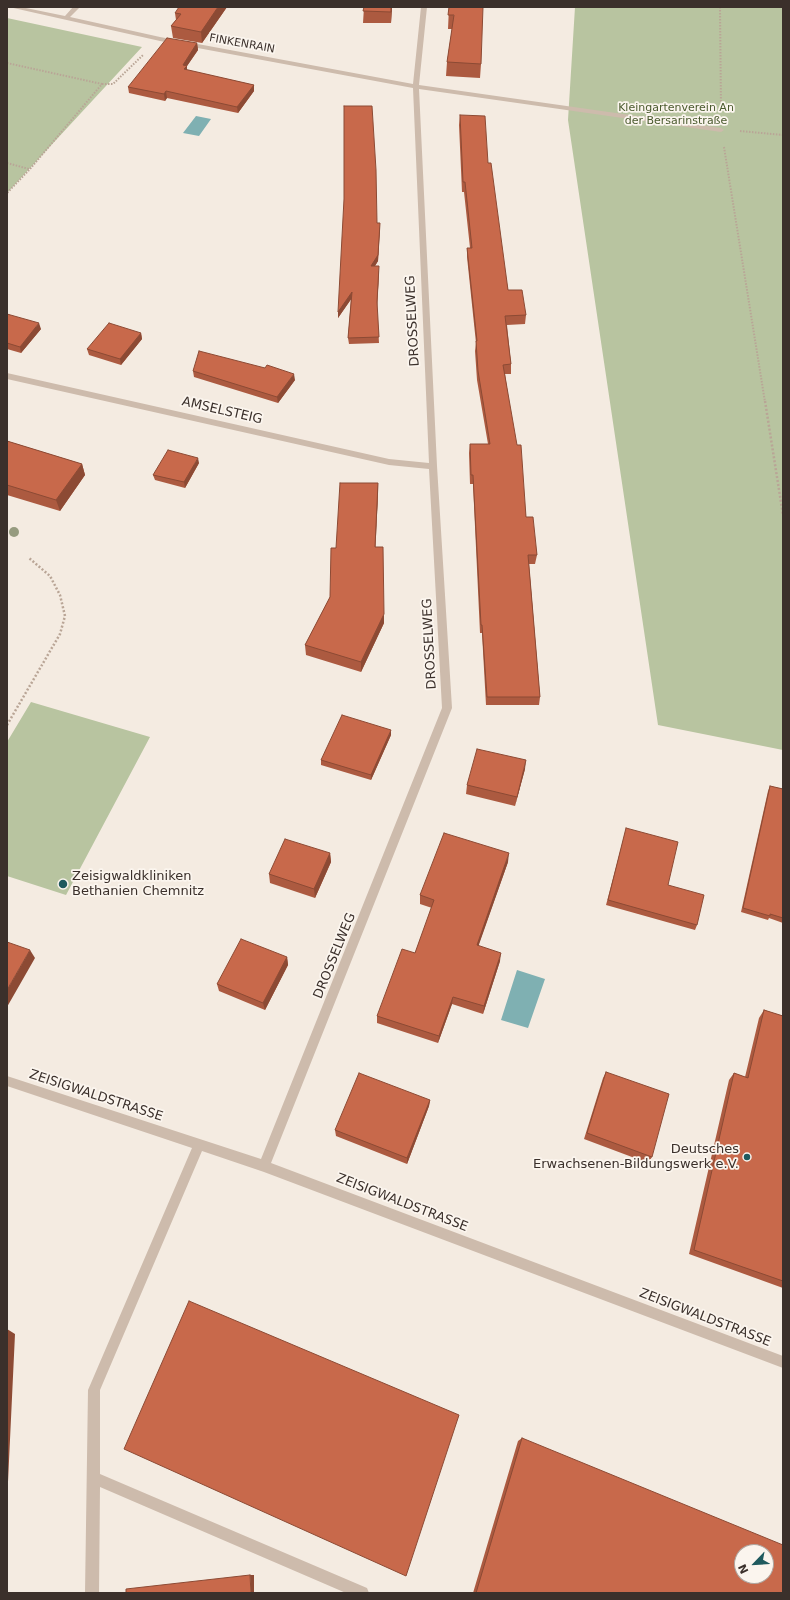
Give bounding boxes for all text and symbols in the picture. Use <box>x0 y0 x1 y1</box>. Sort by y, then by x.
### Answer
street label: FINKENRAIN <box>208 32 276 56</box>
park label: Kleingartenverein An der Bersarinstraße <box>618 101 734 127</box>
street label: DROSSELWEG <box>403 275 423 367</box>
street label: AMSELSTEIG <box>180 394 264 428</box>
street label: DROSSELWEG <box>420 598 440 690</box>
place label: Zeisigwaldkliniken Bethanien Chemnitz <box>72 869 204 900</box>
marker: Zeisigwaldkliniken Bethanien Chemnitz <box>57 878 69 890</box>
street label: DROSSELWEG <box>311 911 359 1001</box>
street label: ZEISIGWALDSTRASSE <box>27 1067 165 1125</box>
place label: Deutsches Erwachsenen-Bildungswerk e.V. <box>533 1142 739 1173</box>
marker: Deutsches Erwachsenen-Bildungswerk e.V. <box>742 1152 752 1162</box>
street label: ZEISIGWALDSTRASSE <box>334 1171 470 1235</box>
street label: ZEISIGWALDSTRASSE <box>637 1286 773 1350</box>
north arrow <box>734 1544 774 1584</box>
text: N <box>736 1562 751 1576</box>

